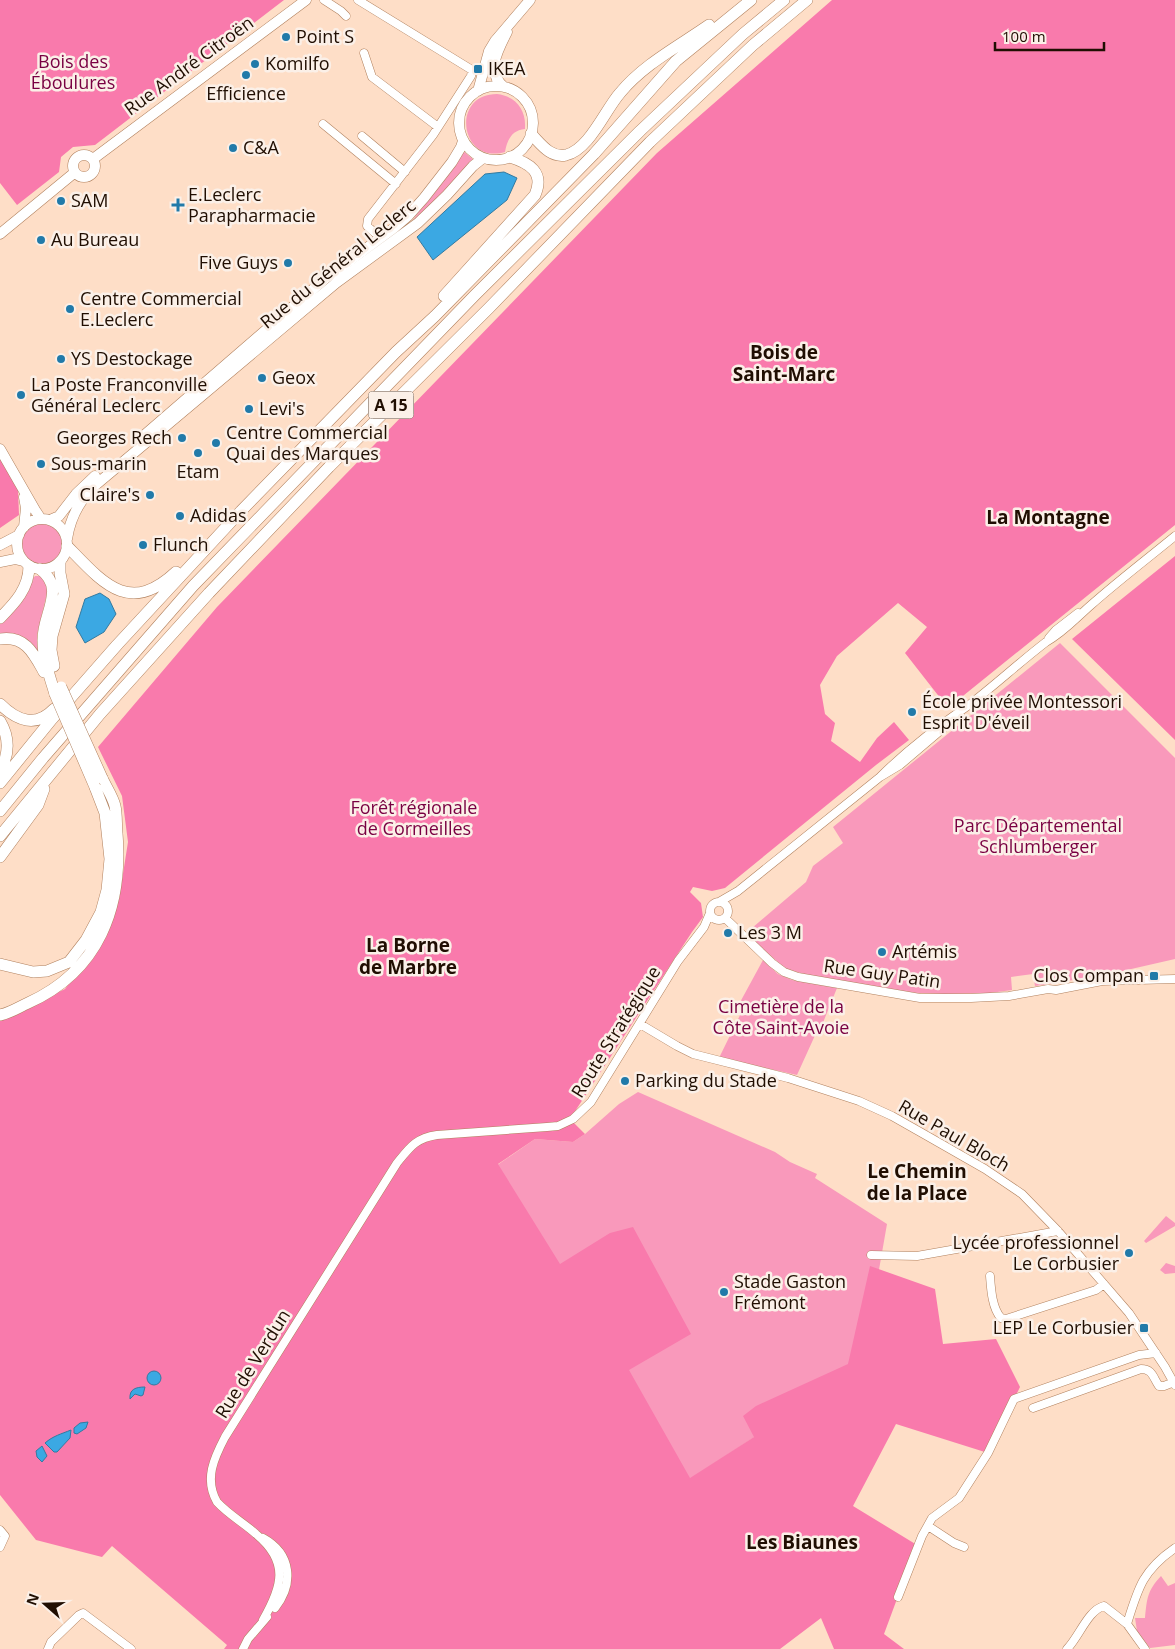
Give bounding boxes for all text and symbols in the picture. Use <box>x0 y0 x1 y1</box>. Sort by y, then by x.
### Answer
street label: Rue André Citroën <box>119 10 258 120</box>
scale bar <box>995 20 1104 52</box>
place label: Point S <box>296 24 354 48</box>
text: 100 m <box>1002 26 1046 46</box>
marker: Point S <box>280 31 292 43</box>
park label: Bois des Éboulures <box>31 49 115 94</box>
place label: Komilfo <box>265 51 330 75</box>
place label: IKEA <box>488 56 526 80</box>
marker: Komilfo <box>249 58 261 70</box>
marker: IKEA <box>472 63 484 75</box>
marker: Efficience <box>240 69 252 81</box>
place label: Efficience <box>206 81 286 105</box>
place label: C&A <box>243 135 279 159</box>
marker: C&A <box>227 142 239 154</box>
place label: E.Leclerc Parapharmacie <box>188 182 316 227</box>
place label: SAM <box>71 188 108 212</box>
street label: Rue du Général Leclerc <box>255 193 420 333</box>
marker: SAM <box>55 195 67 207</box>
marker: E.Leclerc Parapharmacie <box>172 199 184 211</box>
place label: Au Bureau <box>51 227 139 251</box>
marker: Au Bureau <box>35 234 47 246</box>
place label: Five Guys <box>199 250 278 274</box>
marker: Five Guys <box>282 257 294 269</box>
place label: Centre Commercial E.Leclerc <box>80 286 242 331</box>
marker: Centre Commercial E.Leclerc <box>64 303 76 315</box>
district label: Bois de Saint-Marc <box>733 339 835 387</box>
place label: YS Destockage <box>71 346 193 370</box>
marker: YS Destockage <box>55 353 67 365</box>
place label: Geox <box>272 365 316 389</box>
place label: La Poste Franconville Général Leclerc <box>31 372 207 417</box>
marker: Geox <box>256 372 268 384</box>
marker: La Poste Franconville Général Leclerc <box>15 389 27 401</box>
road number: A 15 <box>368 392 414 418</box>
place label: Levi's <box>259 396 305 420</box>
marker: Levi's <box>243 403 255 415</box>
place label: Centre Commercial Quai des Marques <box>226 420 388 465</box>
place label: Georges Rech <box>57 425 172 449</box>
marker: Georges Rech <box>176 432 188 444</box>
marker: Centre Commercial Quai des Marques <box>210 437 222 449</box>
marker: Etam <box>192 447 204 459</box>
place label: Sous-marin <box>51 451 147 475</box>
marker: Sous-marin <box>35 458 47 470</box>
place label: Etam <box>176 459 220 483</box>
place label: Claire's <box>80 482 140 506</box>
marker: Claire's <box>144 489 156 501</box>
place label: Adidas <box>190 503 247 527</box>
district label: La Montagne <box>986 504 1110 530</box>
marker: Adidas <box>174 510 186 522</box>
place label: Flunch <box>153 532 209 556</box>
marker: Flunch <box>137 539 149 551</box>
place label: École privée Montessori Esprit D'éveil <box>922 689 1122 734</box>
marker: École privée Montessori Esprit D'éveil <box>906 706 918 718</box>
park label: Forêt régionale de Cormeilles <box>351 795 477 840</box>
park label: Parc Départemental Schlumberger <box>954 813 1122 858</box>
place label: Les 3 M <box>738 920 802 944</box>
marker: Les 3 M <box>722 927 734 939</box>
district label: La Borne de Marbre <box>359 932 457 980</box>
place label: Artémis <box>892 939 957 963</box>
marker: Artémis <box>876 946 888 958</box>
street label: Rue Guy Patin <box>822 953 942 993</box>
street label: Route Stratégique <box>565 961 665 1102</box>
place label: Clos Compan <box>1033 963 1144 987</box>
marker: Clos Compan <box>1148 970 1160 982</box>
park label: Cimetière de la Côte Saint-Avoie <box>713 994 849 1039</box>
place label: Parking du Stade <box>635 1068 777 1092</box>
marker: Parking du Stade <box>619 1075 631 1087</box>
street label: Rue Paul Bloch <box>895 1094 1014 1177</box>
district label: Le Chemin de la Place <box>867 1158 967 1206</box>
place label: Lycée professionnel Le Corbusier <box>952 1230 1120 1275</box>
marker: Lycée professionnel Le Corbusier <box>1123 1247 1135 1259</box>
place label: Stade Gaston Frémont <box>734 1269 846 1314</box>
marker: Stade Gaston Frémont <box>718 1286 730 1298</box>
street label: Rue de Verdun <box>209 1305 295 1422</box>
place label: LEP Le Corbusier <box>993 1315 1135 1339</box>
marker: LEP Le Corbusier <box>1138 1322 1150 1334</box>
district label: Les Biaunes <box>746 1529 858 1555</box>
north arrow <box>20 1579 70 1629</box>
text: N <box>21 1591 43 1608</box>

